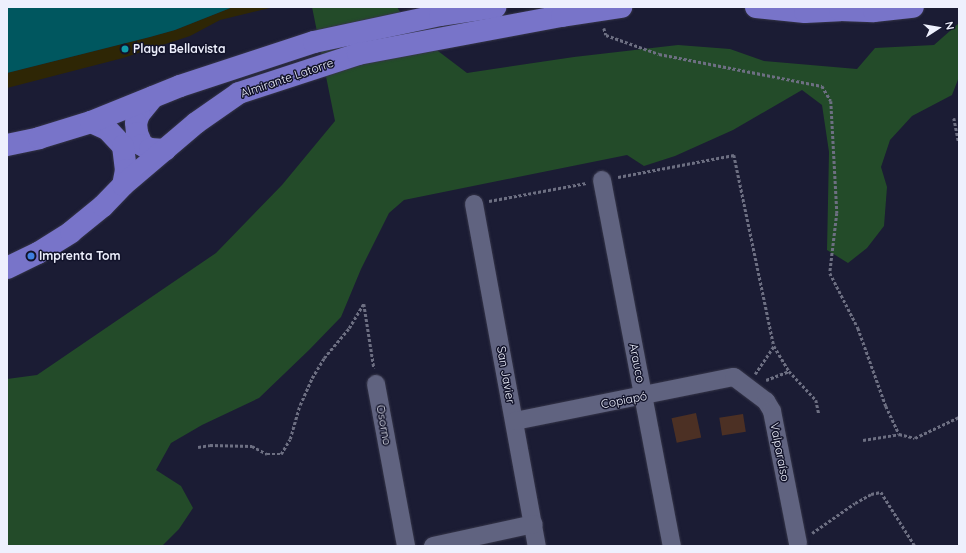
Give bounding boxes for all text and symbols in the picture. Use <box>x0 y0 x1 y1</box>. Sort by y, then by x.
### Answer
north arrow <box>918 8 958 48</box>
text: N <box>942 20 957 31</box>
place label: Playa Bellavista <box>133 42 226 56</box>
marker: Playa Bellavista <box>120 44 130 54</box>
street label: Almirante Latorre <box>239 55 335 101</box>
place label: Imprenta Tom <box>39 249 121 263</box>
marker: Imprenta Tom <box>26 251 36 261</box>
street label: Arauco <box>626 342 648 384</box>
street label: San Javier <box>494 345 518 405</box>
street label: Copiapó <box>600 388 648 412</box>
street label: Osorno <box>373 404 395 446</box>
street label: Valparaíso <box>767 421 793 483</box>

